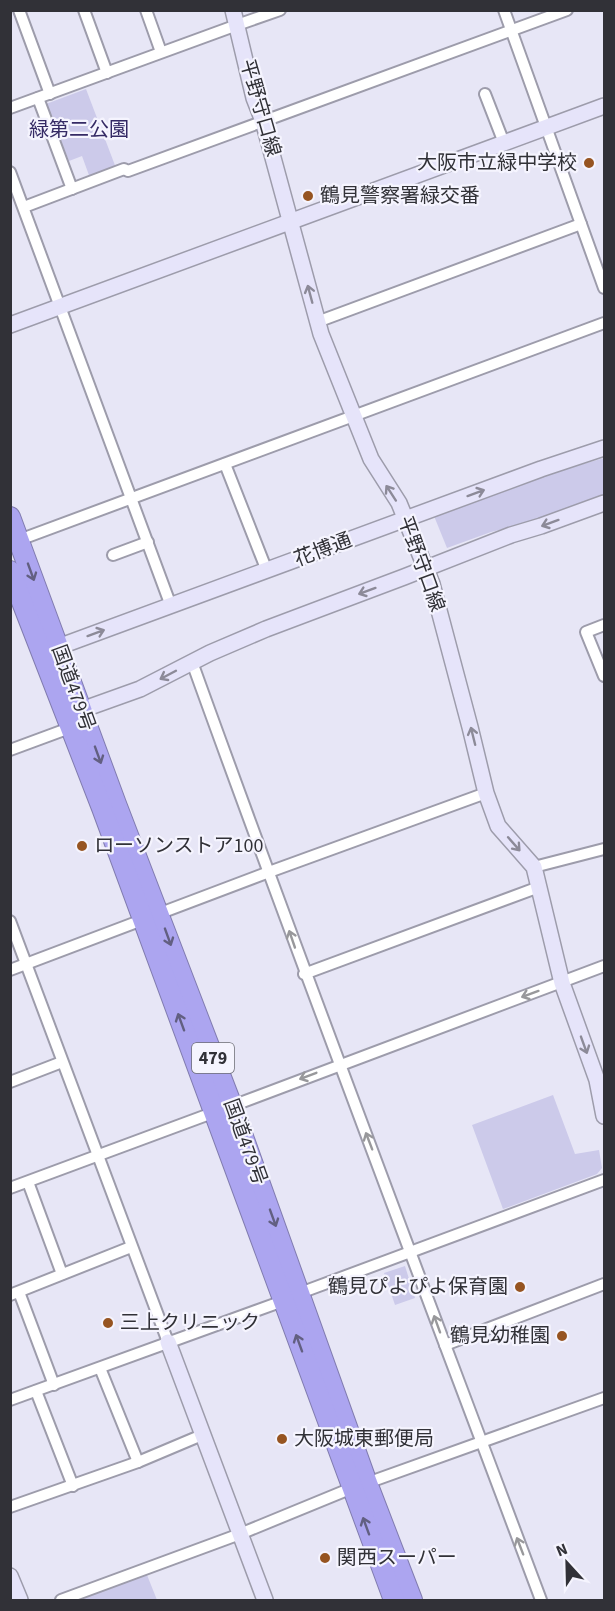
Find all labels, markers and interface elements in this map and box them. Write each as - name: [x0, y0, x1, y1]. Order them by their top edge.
- street label: 平野守口線: [233, 56, 287, 160]
- park label: 緑第二公園: [29, 116, 129, 144]
- place label: 大阪市立緑中学校: [417, 149, 577, 177]
- marker: 大阪市立緑中学校: [582, 156, 596, 170]
- place label: 鶴見警察署緑交番: [320, 182, 480, 210]
- marker: 鶴見警察署緑交番: [301, 189, 315, 203]
- one-way arrow: [304, 284, 315, 303]
- one-way arrow: [385, 484, 398, 501]
- one-way arrow: [466, 487, 485, 498]
- street label: 平野守口線: [391, 512, 451, 616]
- one-way arrow: [541, 518, 559, 529]
- street label: 花博通: [290, 526, 356, 574]
- one-way arrow: [26, 563, 37, 581]
- one-way arrow: [359, 586, 377, 597]
- one-way arrow: [86, 626, 105, 637]
- street label: 国道479号: [44, 641, 102, 735]
- one-way arrow: [160, 669, 178, 681]
- one-way arrow: [466, 727, 478, 746]
- one-way arrow: [93, 746, 104, 764]
- place label: ローソンストア100: [94, 832, 263, 860]
- one-way arrow: [507, 836, 520, 852]
- marker: ローソンストア100: [75, 839, 89, 853]
- one-way arrow: [163, 928, 174, 946]
- one-way arrow: [286, 930, 297, 949]
- one-way arrow: [521, 990, 540, 1001]
- one-way arrow: [175, 1013, 186, 1032]
- one-way arrow: [580, 1035, 591, 1054]
- road number: 479: [192, 1043, 234, 1073]
- one-way arrow: [299, 1072, 317, 1083]
- street label: 国道479号: [216, 1095, 274, 1189]
- one-way arrow: [363, 1132, 374, 1151]
- one-way arrow: [268, 1208, 279, 1227]
- place label: 鶴見ぴよぴよ保育園: [328, 1273, 508, 1301]
- marker: 鶴見ぴよぴよ保育園: [513, 1280, 527, 1294]
- place label: 三上クリニック: [120, 1309, 260, 1337]
- one-way arrow: [430, 1315, 441, 1334]
- marker: 三上クリニック: [101, 1316, 115, 1330]
- place label: 鶴見幼稚園: [450, 1322, 550, 1350]
- marker: 鶴見幼稚園: [555, 1329, 569, 1343]
- one-way arrow: [293, 1334, 304, 1353]
- place label: 大阪城東郵便局: [294, 1425, 434, 1453]
- marker: 大阪城東郵便局: [275, 1432, 289, 1446]
- one-way arrow: [360, 1517, 371, 1536]
- north arrow: [537, 1533, 597, 1593]
- one-way arrow: [514, 1537, 525, 1556]
- text: N: [553, 1538, 571, 1562]
- place label: 関西スーパー: [337, 1544, 457, 1572]
- marker: 関西スーパー: [318, 1551, 332, 1565]

